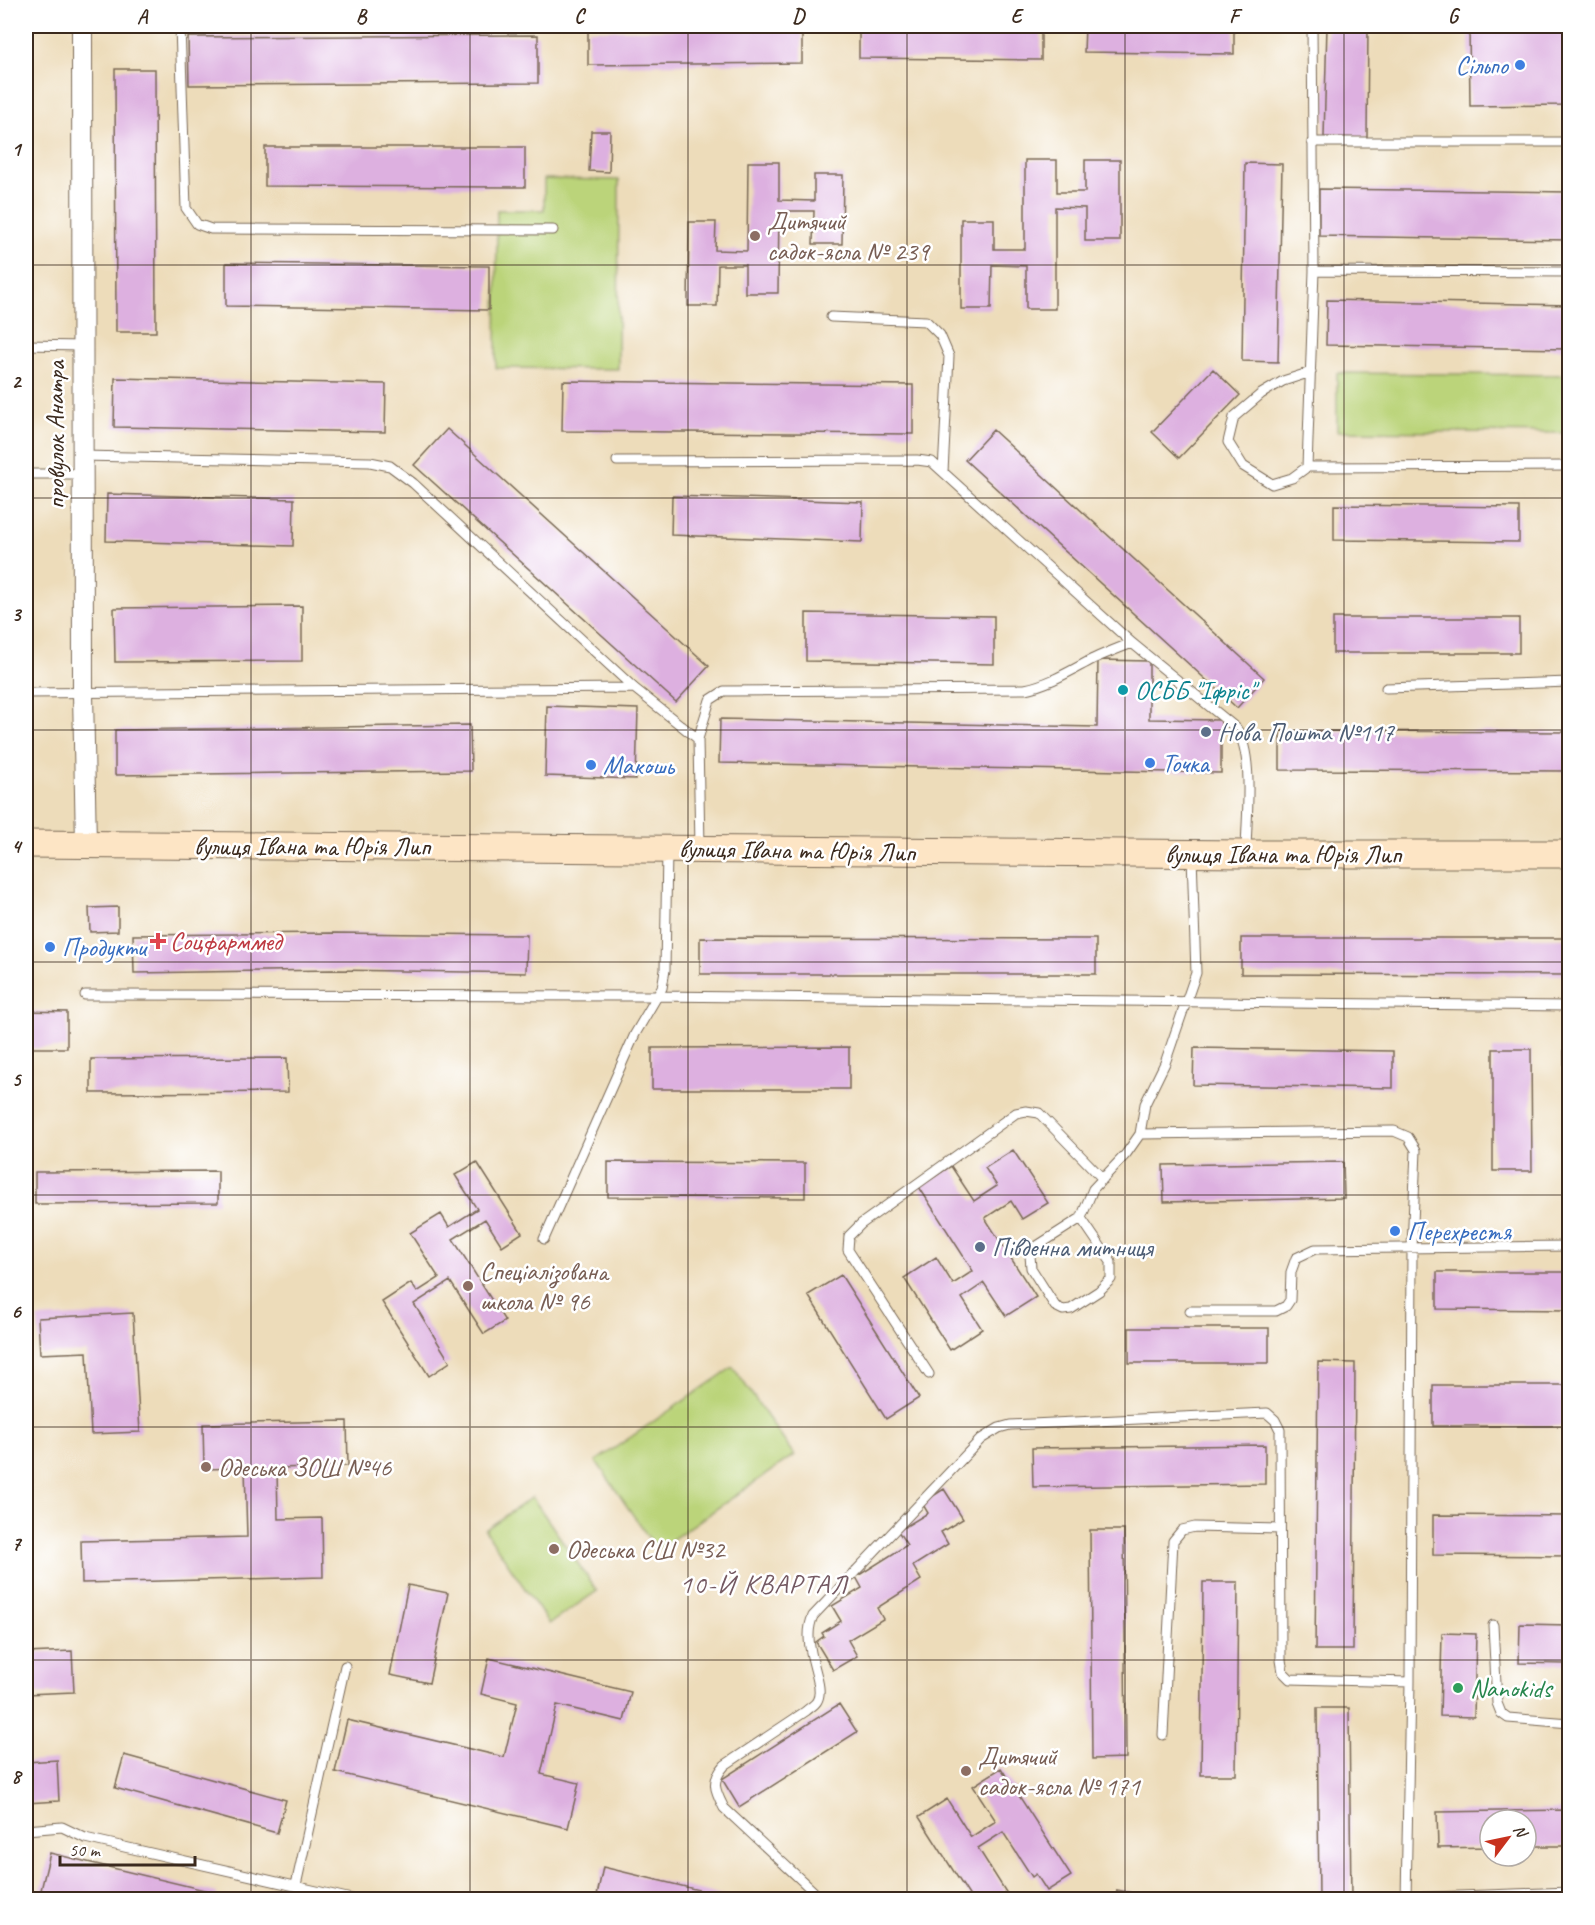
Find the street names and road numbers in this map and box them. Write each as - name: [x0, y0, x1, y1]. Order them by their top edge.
- street label: провулок Анатра: [39, 359, 72, 509]
- street label: вулиця Івана та Юрія Лип: [194, 830, 432, 863]
- street label: вулиця Івана та Юрія Лип: [679, 832, 917, 869]
- street label: вулиця Івана та Юрія Лип: [1165, 838, 1403, 871]

